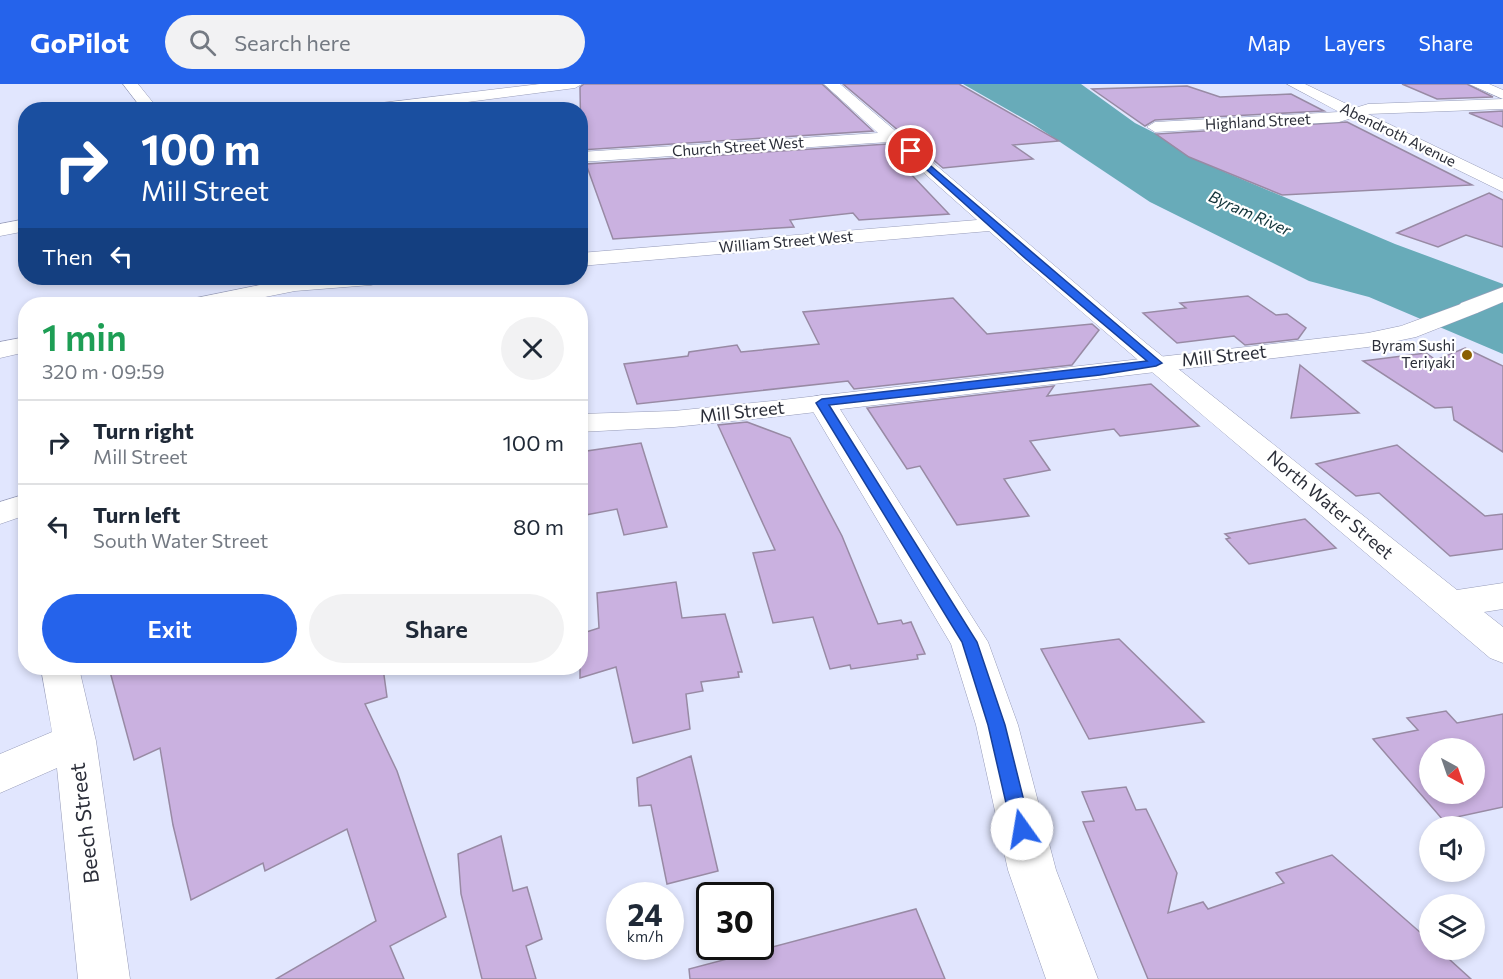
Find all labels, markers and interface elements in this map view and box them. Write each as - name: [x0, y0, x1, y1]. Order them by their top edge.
- search box: [165, 15, 585, 69]
- text: GoPilot: [30, 25, 129, 59]
- icon: search: [186, 26, 219, 59]
- text: Search here: [234, 29, 351, 56]
- text: Map: [1247, 30, 1291, 55]
- text: Layers: [1324, 30, 1386, 55]
- text: Share: [1419, 30, 1473, 55]
- street label: Abendroth Avenue: [1338, 98, 1459, 170]
- street label: Highland Street: [1205, 109, 1311, 133]
- text: 100 m: [141, 122, 261, 174]
- pin: [885, 125, 936, 176]
- icon: right: [42, 126, 120, 204]
- street label: Church Street West: [671, 132, 805, 160]
- icon: arrive: [894, 134, 927, 167]
- text: Mill Street: [141, 174, 269, 207]
- water label: Byram River: [1206, 186, 1295, 239]
- street label: William Street West: [718, 226, 854, 256]
- icon: left: [105, 240, 138, 273]
- text: Then: [42, 243, 93, 270]
- text: 1 min: [42, 314, 127, 358]
- button: close: [501, 317, 564, 380]
- place label: Byram Sushi Teriyaki: [1372, 336, 1455, 371]
- street label: Mill Street: [1180, 340, 1267, 370]
- marker: Byram Sushi Teriyaki: [1460, 348, 1474, 362]
- text: 320 m · 09:59: [42, 359, 165, 383]
- street label: Mill Street: [698, 396, 785, 426]
- text: Turn right: [93, 417, 194, 444]
- icon: right: [42, 426, 75, 459]
- text: 100 m: [502, 429, 564, 456]
- text: Mill Street: [93, 444, 188, 468]
- street label: North Water Street: [1263, 445, 1398, 563]
- text: Turn left: [93, 501, 180, 528]
- icon: left: [42, 510, 75, 543]
- text: 80 m: [513, 513, 564, 540]
- text: South Water Street: [93, 528, 268, 552]
- button: Exit: [42, 594, 297, 663]
- button: Share: [309, 594, 564, 663]
- north arrow: [1419, 738, 1485, 804]
- map controls: [1419, 738, 1485, 960]
- street label: Beech Street: [64, 761, 103, 885]
- position arrow: [990, 797, 1054, 861]
- button: sound: [1419, 816, 1485, 882]
- speed limit sign: 30: [696, 882, 774, 960]
- button: layers: [1419, 894, 1485, 960]
- text: 24: [627, 895, 663, 932]
- text: km/h: [627, 927, 663, 945]

